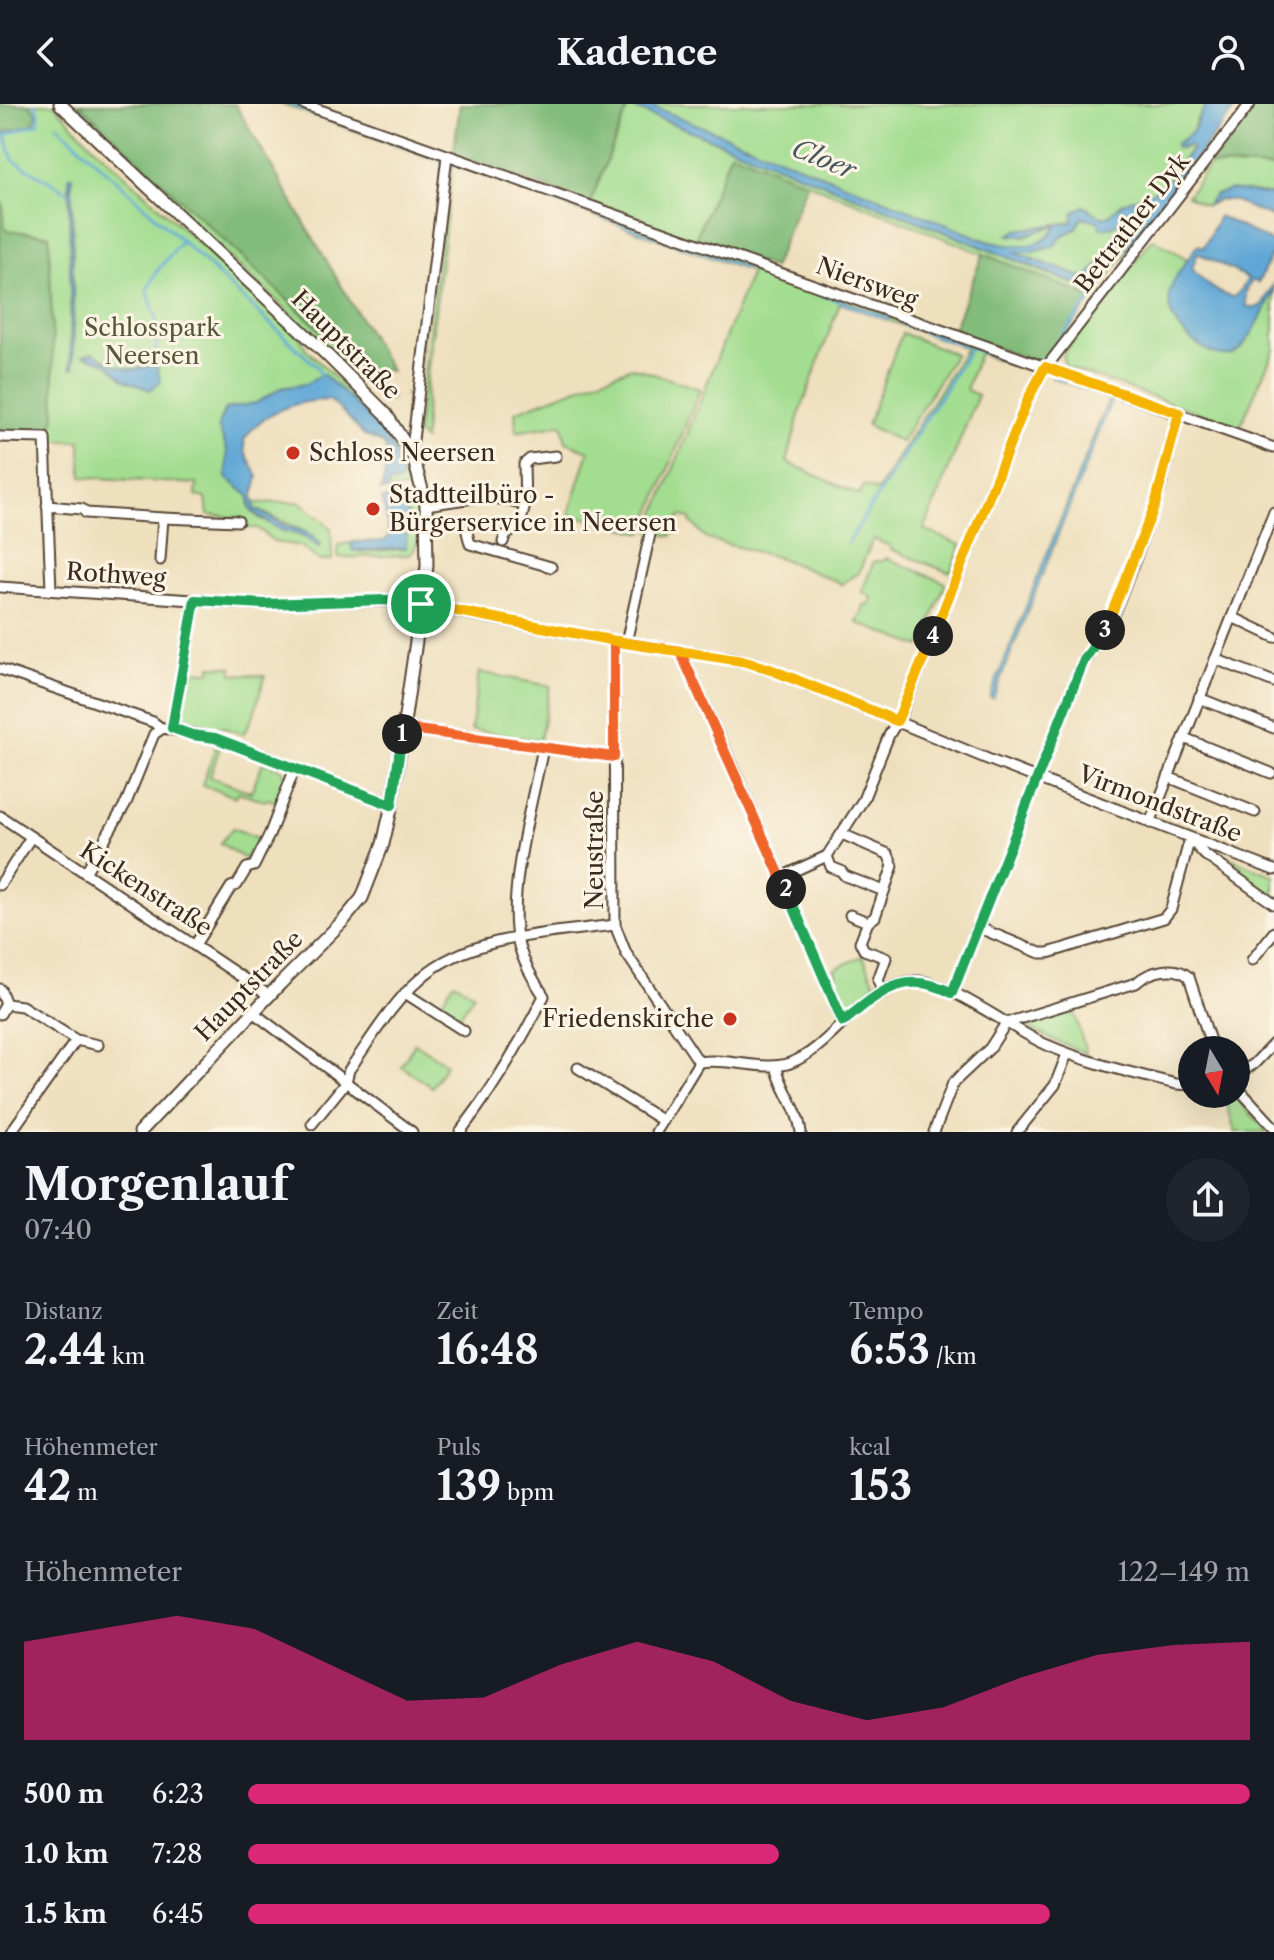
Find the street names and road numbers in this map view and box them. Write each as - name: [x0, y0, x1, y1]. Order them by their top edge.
- street label: Bettrather Dyk: [1068, 146, 1196, 298]
- street label: Niersweg: [812, 251, 922, 314]
- street label: Hauptstraße: [286, 284, 407, 405]
- street label: Rothweg: [65, 557, 167, 592]
- street label: Virmondstraße: [1073, 759, 1246, 848]
- street label: Neustraße: [580, 790, 609, 910]
- street label: Kickenstraße: [75, 835, 218, 942]
- street label: Hauptstraße: [189, 924, 309, 1047]

